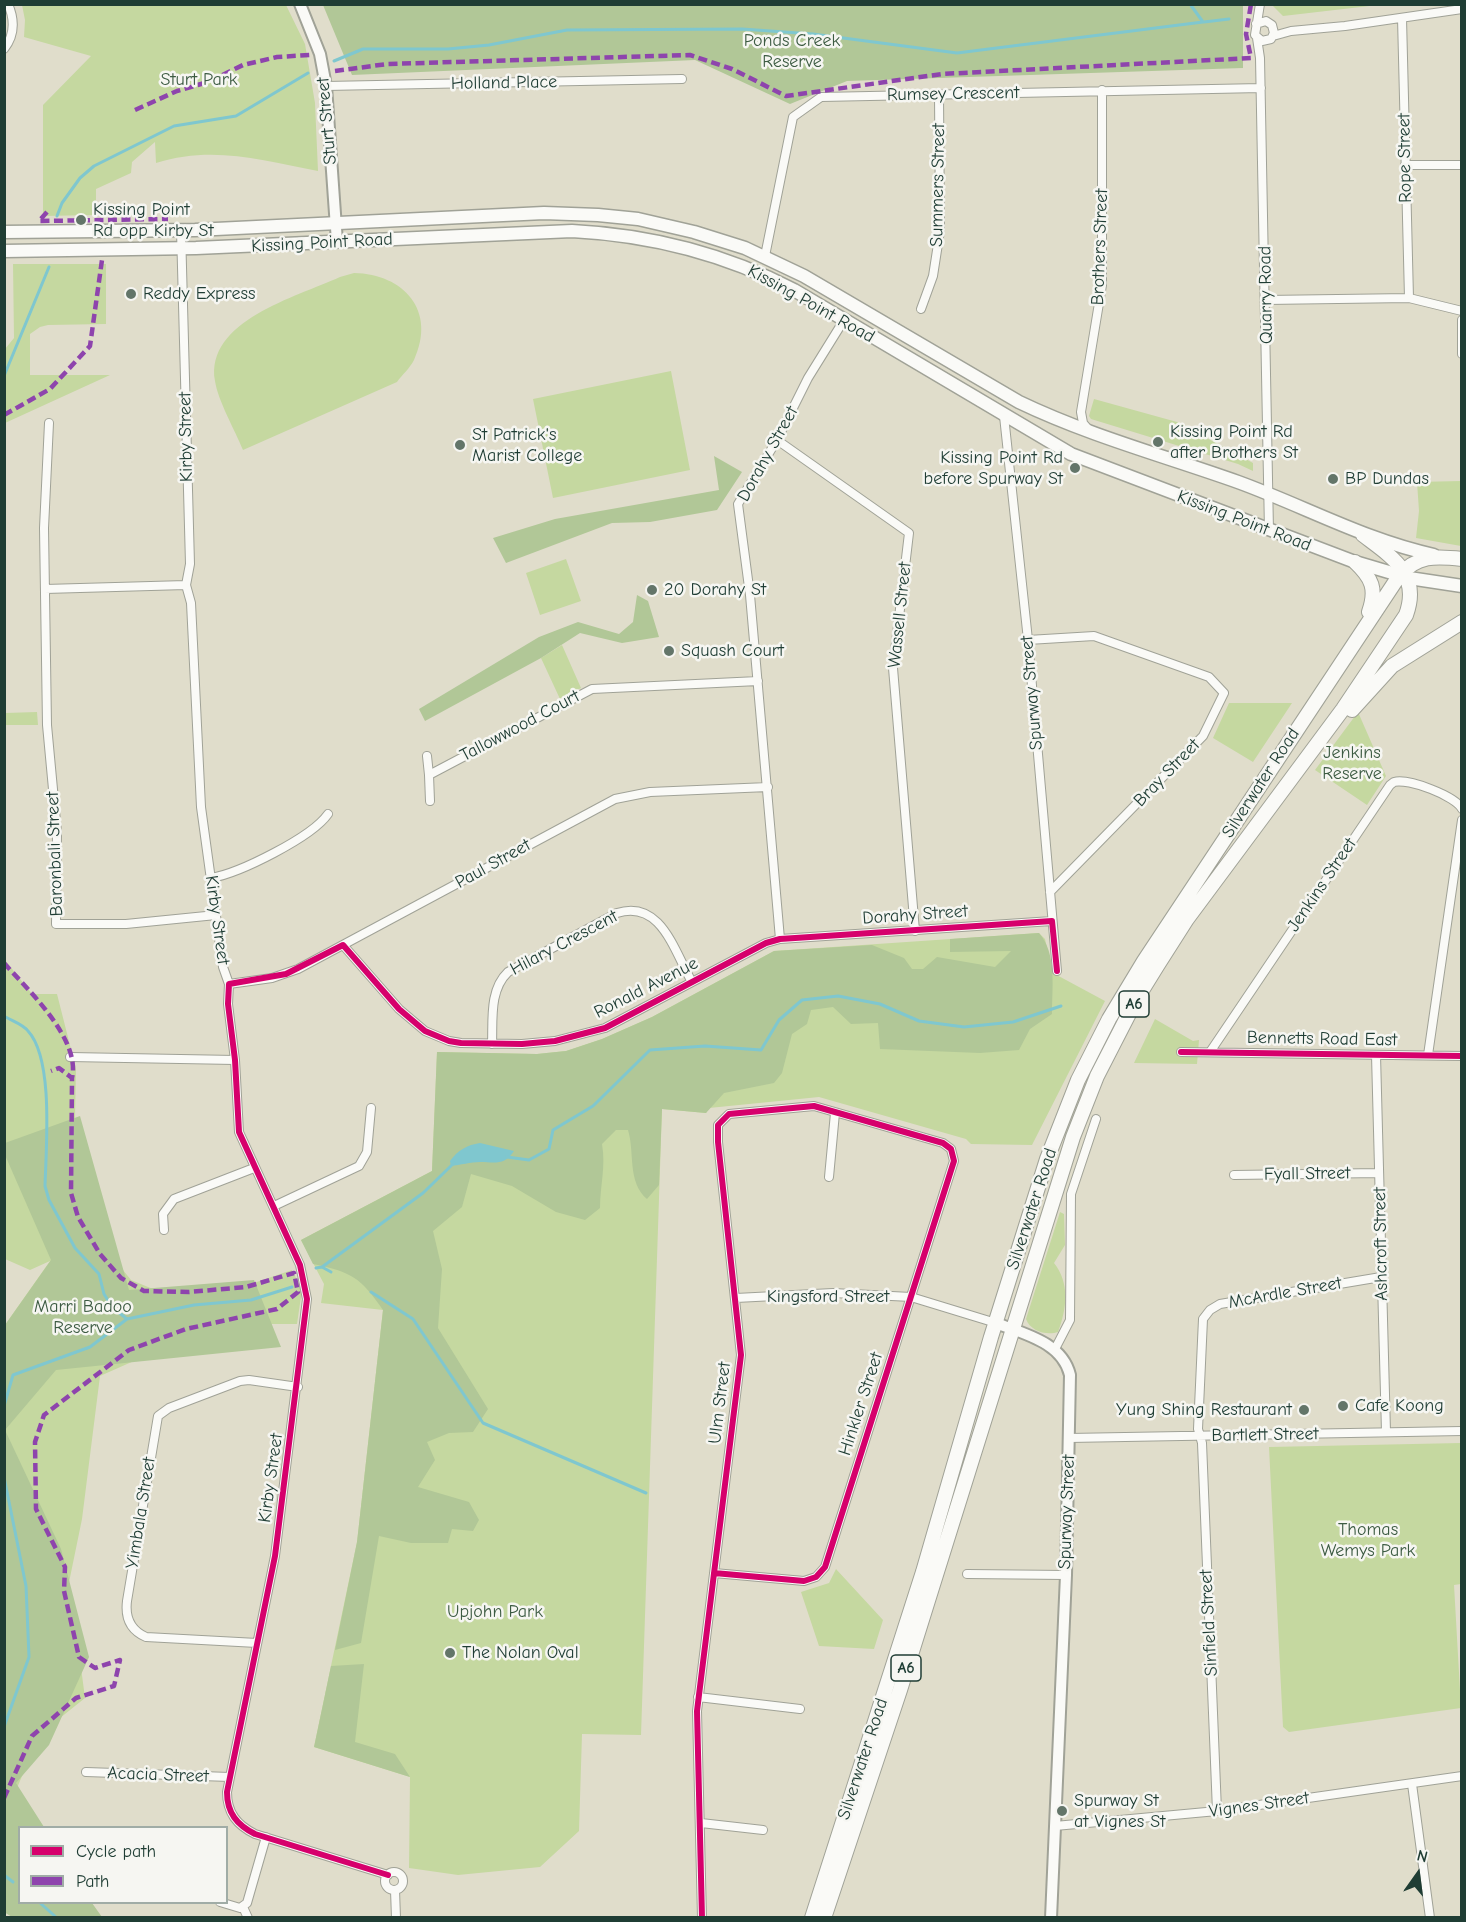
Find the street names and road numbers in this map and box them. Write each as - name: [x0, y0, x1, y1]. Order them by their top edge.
- street label: Holland Place: [451, 71, 557, 95]
- street label: Sturt Street: [312, 76, 342, 166]
- street label: Rumsey Crescent: [887, 82, 1019, 106]
- street label: Rope Street: [1393, 113, 1417, 203]
- street label: Summers Street: [926, 123, 950, 247]
- street label: Brothers Street: [1087, 188, 1113, 306]
- street label: Kissing Point Road: [251, 229, 393, 257]
- street label: Quarry Road: [1254, 246, 1278, 344]
- street label: Kissing Point Road: [744, 260, 878, 348]
- street label: Kirby Street: [174, 392, 198, 482]
- street label: Dorahy Street: [733, 403, 803, 505]
- street label: Kissing Point Road: [1174, 486, 1314, 556]
- street label: Wassell Street: [884, 561, 916, 669]
- street label: Spurway Street: [1016, 635, 1048, 751]
- street label: Tallowwood Court: [457, 685, 583, 767]
- street label: Silverwater Road: [1217, 724, 1305, 842]
- street label: Bray Street: [1129, 734, 1205, 812]
- street label: Baronbali Street: [42, 791, 68, 917]
- street label: Paul Street: [452, 834, 534, 894]
- street label: Jenkins Street: [1283, 834, 1361, 936]
- street label: Kirby Street: [200, 874, 234, 966]
- street label: Dorahy Street: [862, 901, 968, 929]
- street label: Hilary Crescent: [507, 906, 621, 980]
- street label: Ronald Avenue: [590, 953, 702, 1023]
- road number: A6: [1119, 991, 1149, 1017]
- street label: Bennetts Road East: [1247, 1027, 1397, 1051]
- street label: Silverwater Road: [1002, 1145, 1062, 1273]
- street label: Fyall Street: [1264, 1162, 1350, 1186]
- street label: Ashcroft Street: [1369, 1187, 1393, 1301]
- street label: McArdle Street: [1227, 1272, 1343, 1314]
- street label: Kingsford Street: [767, 1286, 889, 1308]
- street label: Hinkler Street: [834, 1350, 888, 1458]
- street label: Ulm Street: [704, 1361, 736, 1445]
- street label: Bartlett Street: [1211, 1423, 1319, 1447]
- street label: Kirby Street: [254, 1432, 288, 1524]
- street label: Spurway Street: [1054, 1454, 1080, 1570]
- street label: Yimbala Street: [122, 1456, 160, 1570]
- street label: Sinfield Street: [1195, 1569, 1223, 1677]
- road number: A6: [891, 1655, 921, 1681]
- street label: Silverwater Road: [833, 1695, 893, 1823]
- street label: Acacia Street: [107, 1762, 209, 1788]
- street label: Vignes Street: [1208, 1787, 1310, 1823]

